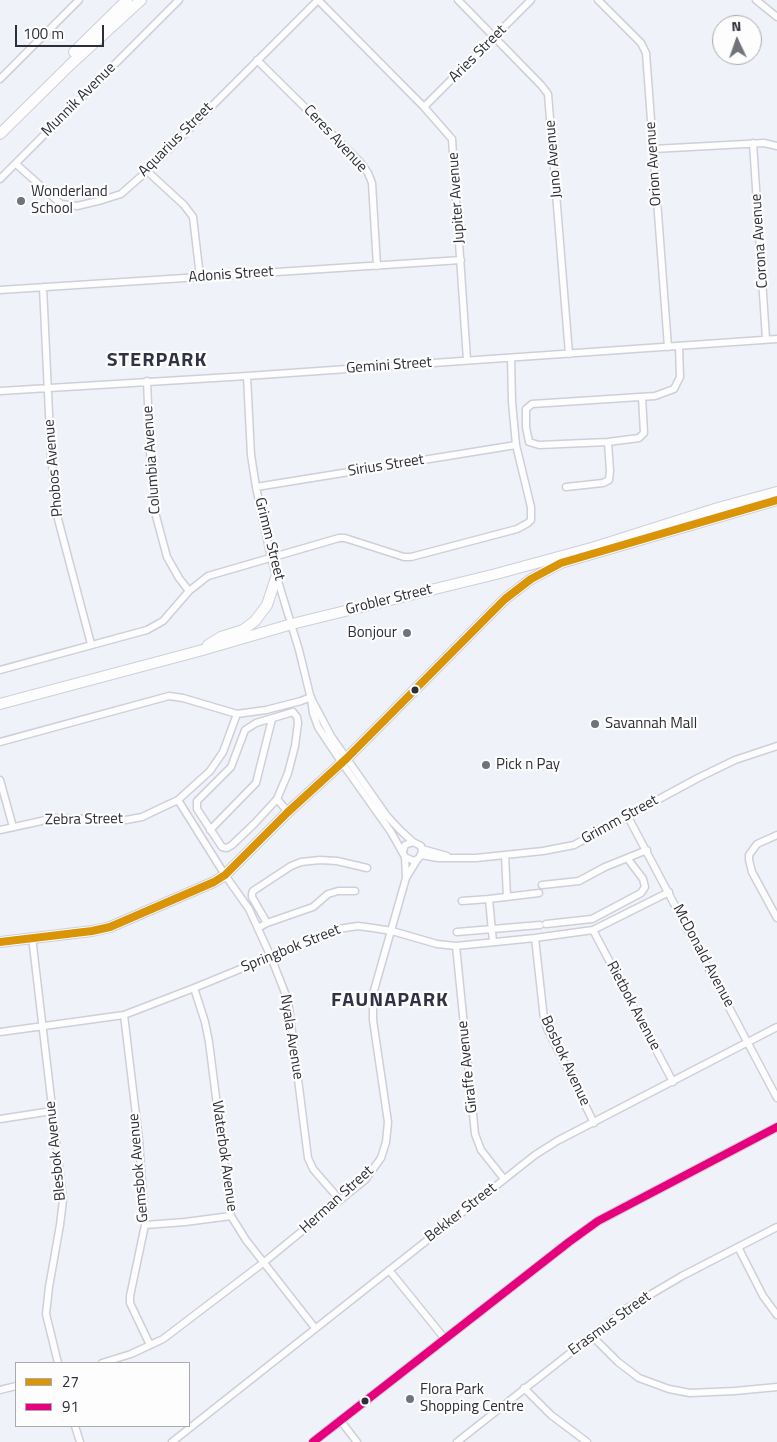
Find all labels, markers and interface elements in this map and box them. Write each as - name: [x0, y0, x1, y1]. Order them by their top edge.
- scale bar: [18, 15, 106, 47]
- north arrow: [712, 15, 762, 65]
- text: N: [731, 15, 742, 36]
- street label: Aries Street: [445, 21, 511, 87]
- text: 100 m: [23, 22, 64, 45]
- street label: Munnik Avenue: [38, 59, 120, 141]
- street label: Aquarius Street: [135, 99, 217, 181]
- street label: Ceres Avenue: [299, 102, 371, 176]
- street label: Juno Avenue: [542, 119, 566, 199]
- street label: Orion Avenue: [642, 121, 666, 207]
- street label: Jupiter Avenue: [445, 152, 469, 244]
- place label: Wonderland School: [31, 183, 108, 218]
- street label: Corona Avenue: [748, 193, 772, 289]
- marker: Wonderland School: [15, 195, 27, 207]
- street label: Adonis Street: [188, 263, 274, 287]
- district label: STERPARK: [106, 349, 208, 373]
- street label: Gemini Street: [346, 354, 432, 378]
- street label: Columbia Avenue: [139, 405, 165, 515]
- street label: Phobos Avenue: [41, 418, 67, 518]
- street label: Sirius Street: [347, 451, 425, 481]
- street label: Grimm Street: [250, 496, 288, 582]
- street label: Grobler Street: [344, 581, 434, 619]
- place label: Bonjour: [347, 624, 397, 642]
- marker: Bonjour: [401, 627, 413, 639]
- unlabelled marker: [410, 685, 420, 695]
- place label: Savannah Mall: [605, 715, 697, 733]
- marker: Savannah Mall: [589, 718, 601, 730]
- place label: Pick n Pay: [496, 756, 560, 774]
- marker: Pick n Pay: [480, 759, 492, 771]
- street label: Grimm Street: [579, 792, 661, 848]
- street label: Zebra Street: [45, 810, 123, 830]
- street label: McDonald Avenue: [668, 902, 738, 1010]
- street label: Springbok Street: [239, 921, 343, 977]
- street label: Rietbok Avenue: [602, 958, 664, 1054]
- district label: FAUNAPARK: [330, 989, 450, 1013]
- street label: Nyala Avenue: [275, 993, 307, 1081]
- street label: Bosbok Avenue: [536, 1013, 594, 1109]
- street label: Giraffe Avenue: [454, 1020, 482, 1114]
- street label: Waterbok Avenue: [207, 1099, 241, 1213]
- street label: Blesbok Avenue: [42, 1100, 70, 1202]
- street label: Gemsbok Avenue: [125, 1113, 153, 1223]
- street label: Herman Street: [296, 1162, 378, 1238]
- street label: Bekker Street: [422, 1180, 500, 1246]
- street label: Erasmus Street: [565, 1288, 655, 1360]
- legend: [15, 1362, 190, 1427]
- text: 27: [62, 1370, 79, 1393]
- place label: Flora Park Shopping Centre: [420, 1381, 524, 1416]
- marker: Flora Park Shopping Centre: [404, 1393, 416, 1405]
- text: 91: [62, 1395, 79, 1418]
- unlabelled marker: [360, 1396, 370, 1406]

